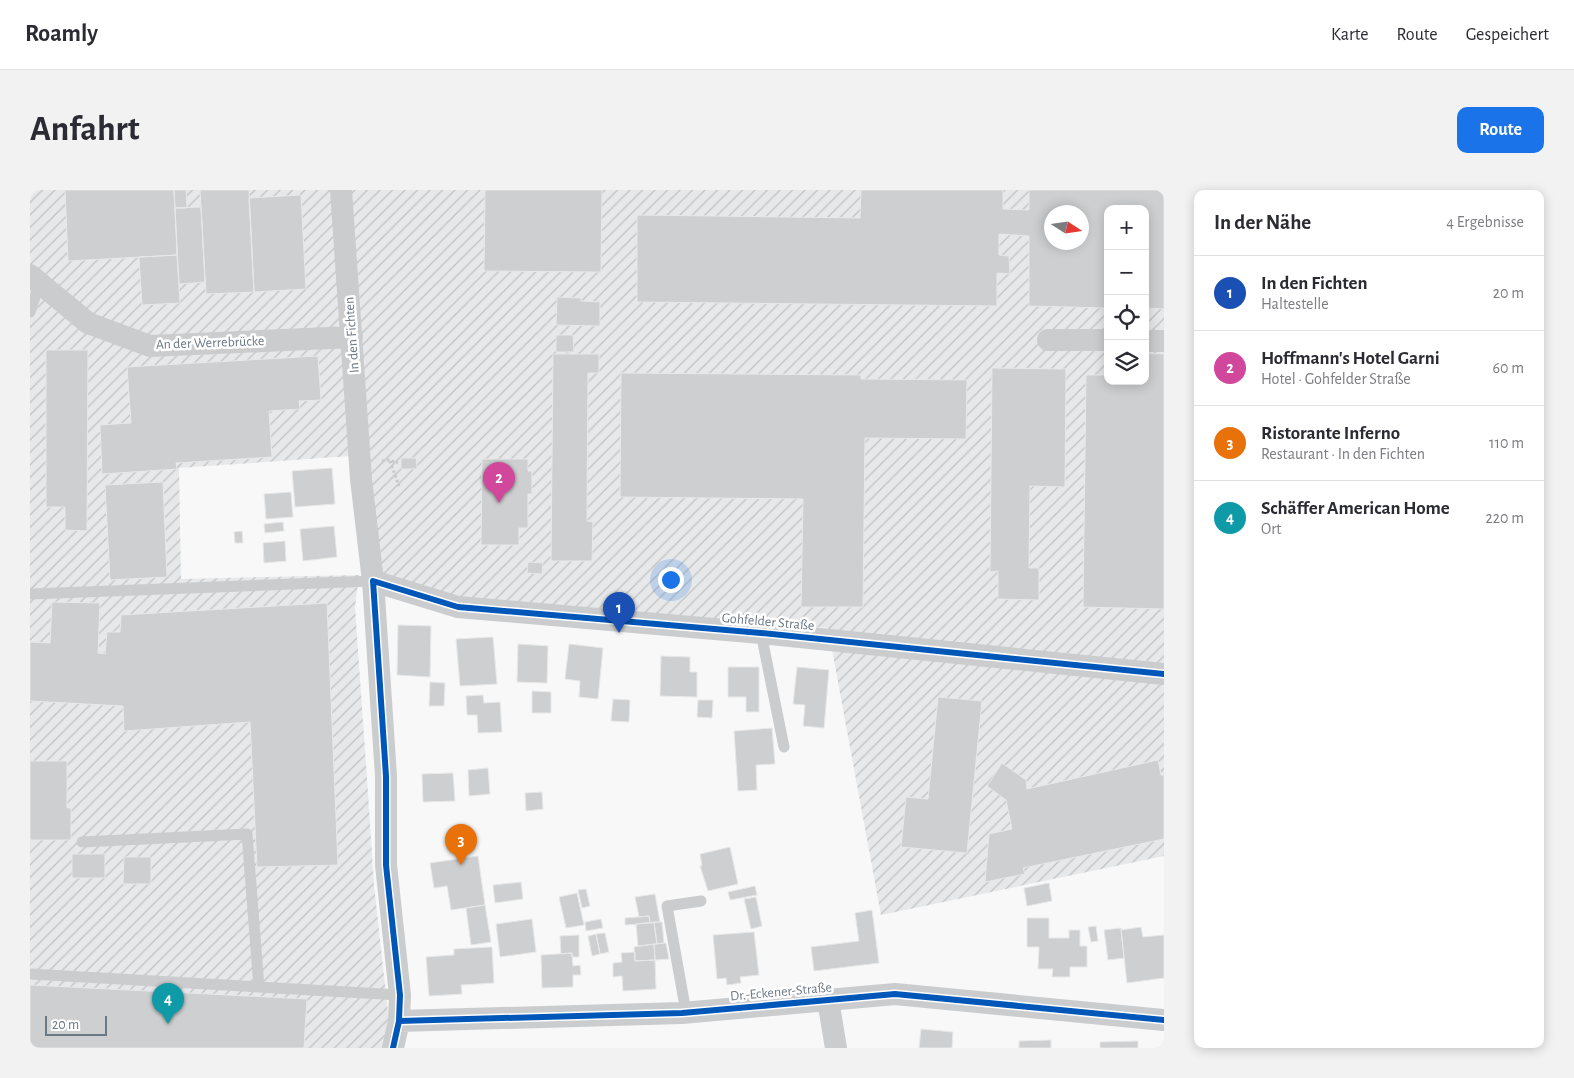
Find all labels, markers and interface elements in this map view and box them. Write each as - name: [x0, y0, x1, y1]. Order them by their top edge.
- text: Roamly: [25, 22, 98, 46]
- text: Karte: [1331, 26, 1368, 44]
- text: Route: [1396, 26, 1438, 44]
- text: Gespeichert: [1466, 26, 1549, 44]
- button: Route: [1457, 107, 1544, 153]
- text: Anfahrt: [30, 112, 140, 147]
- north arrow: [1044, 205, 1089, 250]
- map controls: [1104, 205, 1149, 385]
- button: +: [1104, 205, 1149, 250]
- text: In der Nähe: [1214, 212, 1311, 233]
- text: 4 Ergebnisse: [1446, 214, 1524, 230]
- button: −: [1104, 250, 1149, 295]
- text: In den Fichten: [1261, 274, 1368, 293]
- text: 1: [1227, 285, 1233, 301]
- text: 20 m: [1493, 285, 1524, 301]
- button: locate: [1104, 295, 1149, 340]
- street label: In den Fichten: [342, 296, 362, 374]
- text: Haltestelle: [1261, 296, 1329, 312]
- street label: An der Werrebrücke: [156, 334, 264, 352]
- button: layers: [1104, 340, 1149, 385]
- text: Hoffmann's Hotel Garni: [1261, 349, 1440, 368]
- text: 2: [1226, 360, 1234, 376]
- text: 60 m: [1493, 360, 1524, 376]
- text: Hotel · Gohfelder Straße: [1261, 371, 1411, 387]
- text: Ristorante Inferno: [1261, 424, 1400, 443]
- text: 3: [1227, 435, 1233, 451]
- text: 110 m: [1489, 435, 1524, 451]
- text: Restaurant · In den Fichten: [1261, 446, 1425, 462]
- pin: 2: [483, 462, 515, 503]
- text: Schäffer American Home: [1261, 499, 1450, 518]
- text: 4: [1226, 510, 1234, 526]
- text: 220 m: [1486, 510, 1524, 526]
- text: Ort: [1261, 521, 1281, 537]
- your location: [658, 567, 684, 593]
- pin: 1: [603, 592, 635, 633]
- street label: Gohfelder Straße: [721, 611, 815, 633]
- pin: 3: [445, 824, 477, 865]
- street label: Dr.-Eckener-Straße: [730, 981, 832, 1003]
- pin: 4: [152, 983, 184, 1024]
- scale bar: [45, 1013, 108, 1036]
- text: 20 m: [52, 1018, 79, 1032]

